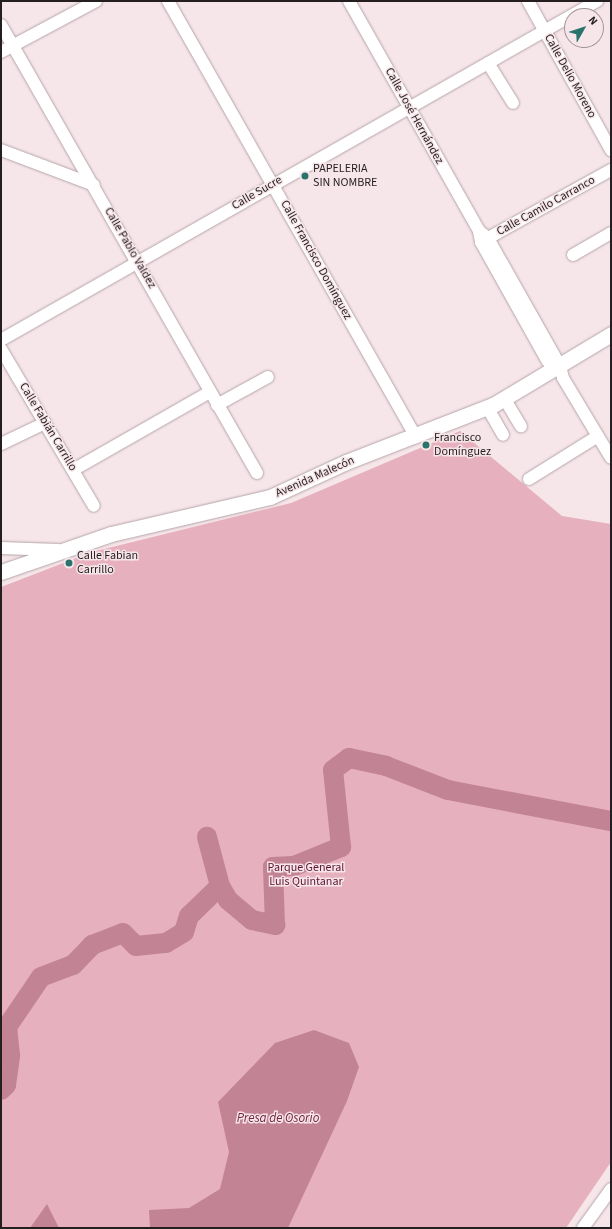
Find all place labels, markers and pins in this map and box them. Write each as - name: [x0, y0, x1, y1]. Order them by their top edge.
- place label: PAPELERIA SIN NOMBRE: [313, 162, 377, 190]
- marker: PAPELERIA SIN NOMBRE: [300, 171, 310, 181]
- place label: Francisco Domínguez: [434, 431, 491, 459]
- marker: Francisco Domínguez: [421, 440, 431, 450]
- place label: Calle Fabian Carrillo: [77, 549, 138, 577]
- marker: Calle Fabian Carrillo: [64, 558, 74, 568]

